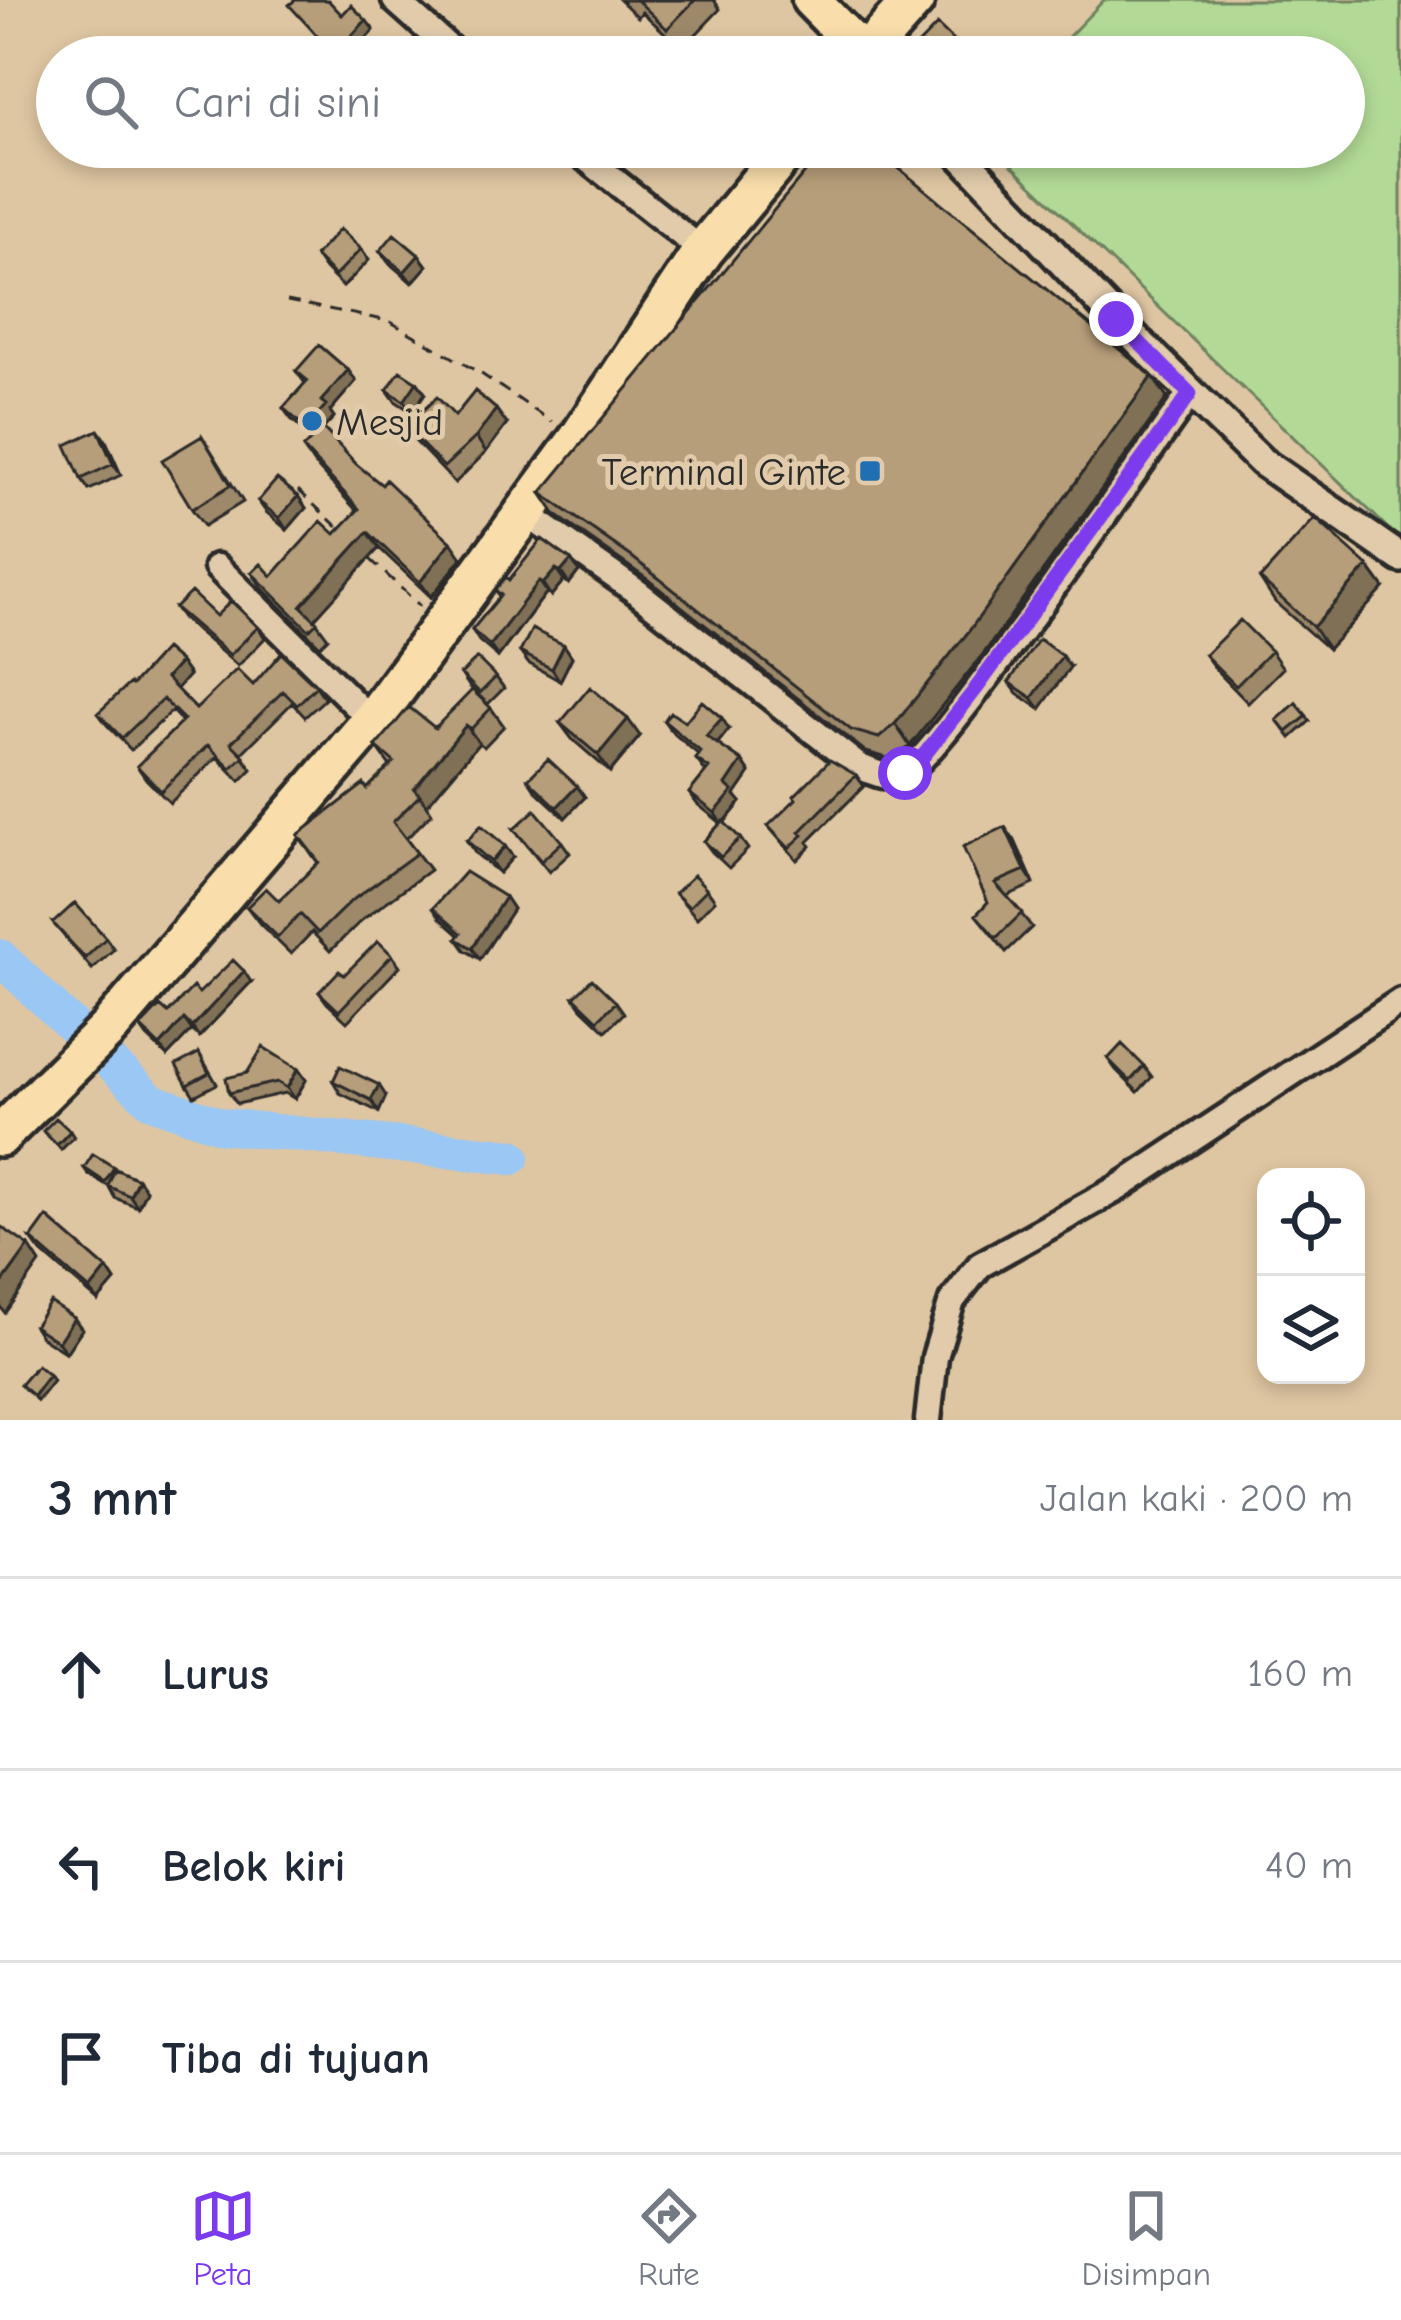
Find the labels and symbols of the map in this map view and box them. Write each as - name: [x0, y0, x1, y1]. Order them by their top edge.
- route end: [1089, 292, 1143, 346]
- place label: Mesjid: [336, 400, 443, 445]
- marker: Mesjid: [299, 408, 325, 434]
- place label: Terminal Ginte: [601, 450, 846, 495]
- marker: Terminal Ginte: [857, 458, 883, 484]
- route start: [878, 746, 932, 800]

